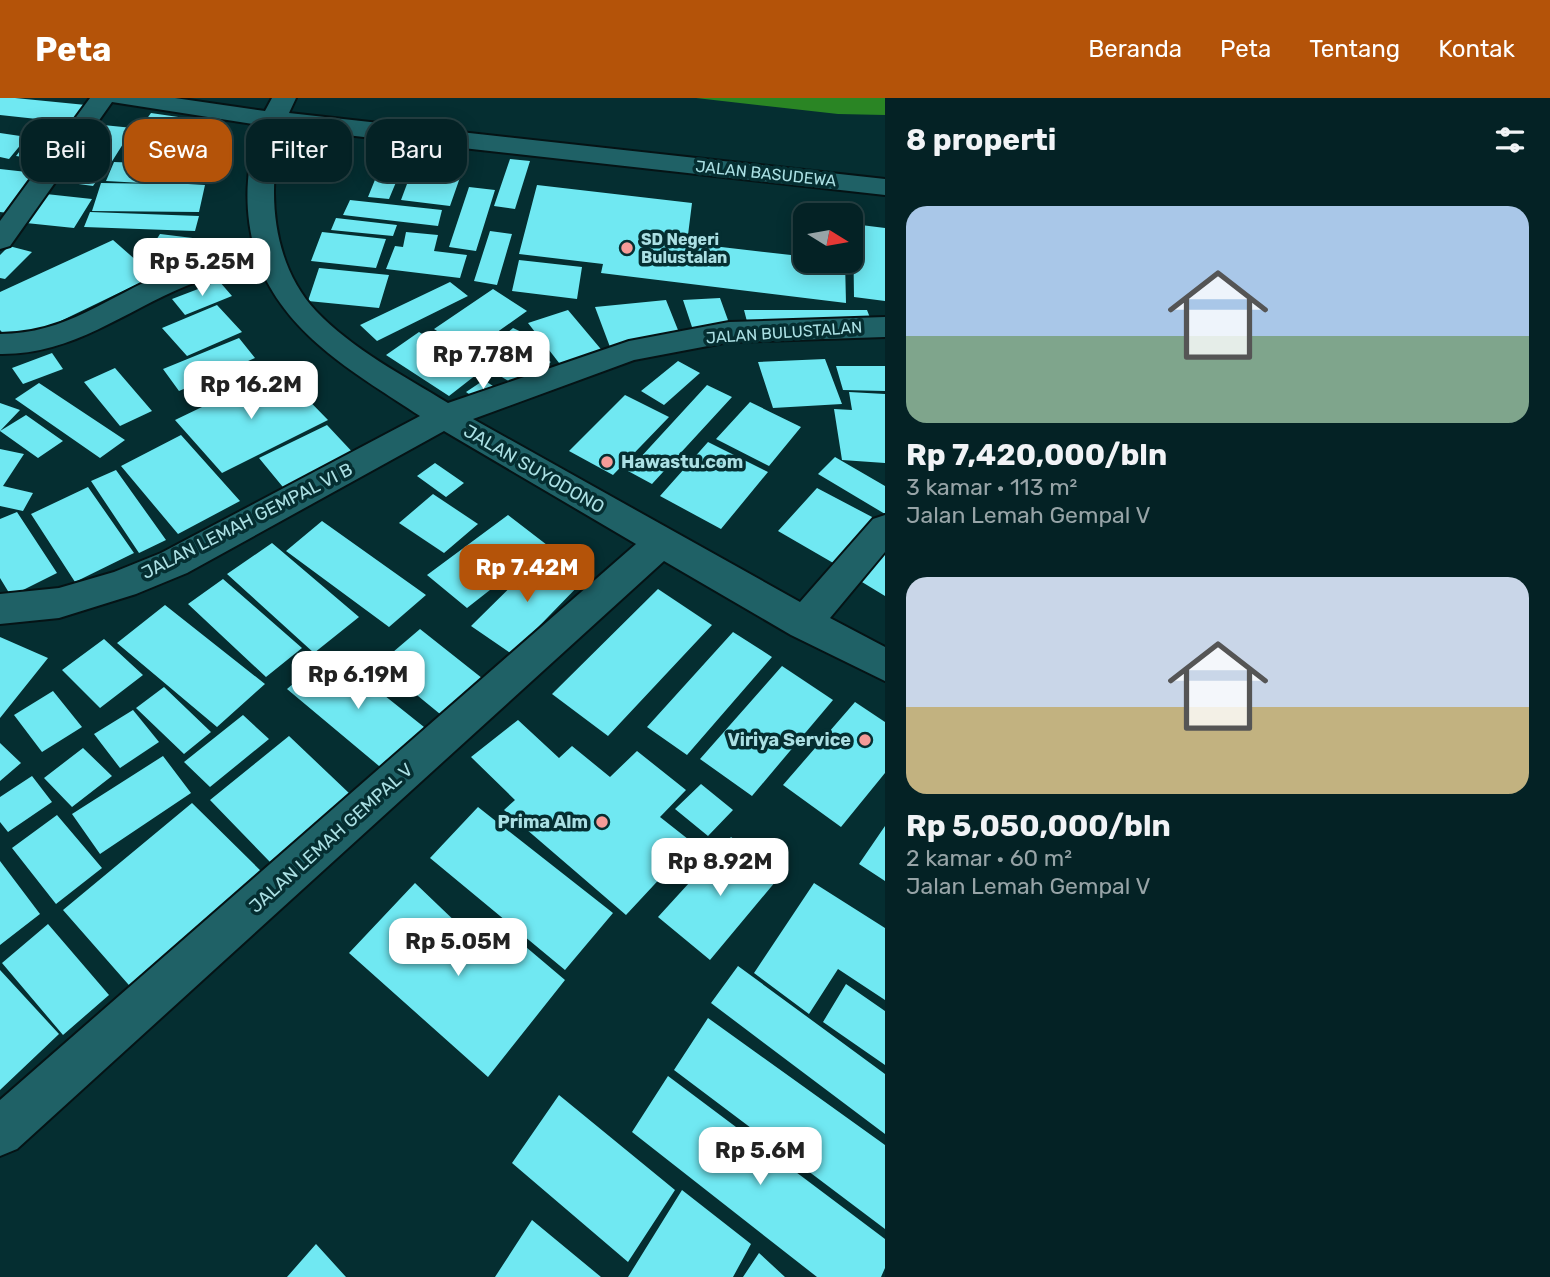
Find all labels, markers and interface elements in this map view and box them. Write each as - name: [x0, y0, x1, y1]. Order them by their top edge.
- text: Peta: [35, 30, 112, 69]
- text: Beranda: [1088, 35, 1182, 63]
- text: Peta: [1220, 35, 1271, 63]
- text: Tentang: [1309, 35, 1400, 63]
- text: Kontak: [1438, 35, 1515, 63]
- chip: Beli: [21, 119, 110, 182]
- chip: Sewa: [124, 119, 232, 182]
- chip: Filter: [246, 119, 352, 182]
- chip: Baru: [366, 119, 467, 182]
- icon: filters: [1491, 121, 1529, 159]
- text: 8 properti: [906, 122, 1056, 158]
- street label: JALAN BASUDEWA: [695, 157, 838, 190]
- north arrow: [793, 203, 863, 273]
- map controls: [793, 203, 863, 273]
- place label: SD Negeri Bulustalan: [641, 230, 727, 267]
- pin: Rp 5.25M: [130, 238, 274, 298]
- marker: SD Negeri Bulustalan: [619, 240, 635, 256]
- text: Rp 5.25M: [149, 247, 255, 275]
- icon: home: [1155, 252, 1281, 378]
- street label: JALAN BULUSTALAN: [705, 318, 863, 347]
- pin: Rp 7.78M: [411, 331, 555, 391]
- text: Rp 7.78M: [433, 340, 533, 368]
- pin: Rp 16.2M: [179, 362, 323, 421]
- text: Rp 16.2M: [200, 370, 302, 398]
- street label: JALAN SUYODONO: [460, 420, 608, 518]
- text: Rp 7,420,000/bln: [906, 437, 1167, 473]
- place label: Hawastu.com: [621, 451, 743, 473]
- marker: Hawastu.com: [599, 454, 615, 470]
- street label: JALAN LEMAH GEMPAL VI B: [138, 458, 356, 584]
- text: 3 kamar · 113 m²: [906, 473, 1077, 501]
- text: Jalan Lemah Gempal V: [906, 501, 1150, 529]
- pin: Rp 7.42M: [455, 545, 599, 604]
- text: Rp 7.42M: [475, 553, 579, 581]
- icon: home: [1155, 623, 1281, 749]
- pin: Rp 6.19M: [286, 652, 430, 711]
- text: Rp 6.19M: [308, 660, 408, 688]
- place label: Viriya Service: [727, 729, 851, 751]
- marker: Viriya Service: [857, 732, 873, 748]
- street label: JALAN LEMAH GEMPAL V: [245, 759, 418, 917]
- text: Rp 5,050,000/bln: [906, 808, 1171, 844]
- place label: Prima Alm: [497, 811, 588, 833]
- marker: Prima Alm: [594, 814, 610, 830]
- pin: Rp 8.92M: [648, 838, 792, 898]
- text: 2 kamar · 60 m²: [906, 844, 1072, 872]
- text: Rp 8.92M: [667, 847, 773, 875]
- text: Jalan Lemah Gempal V: [906, 872, 1150, 900]
- pin: Rp 5.05M: [386, 918, 530, 978]
- text: Rp 5.05M: [405, 927, 511, 955]
- pin: Rp 5.6M: [695, 1128, 825, 1187]
- text: Rp 5.6M: [715, 1136, 805, 1164]

